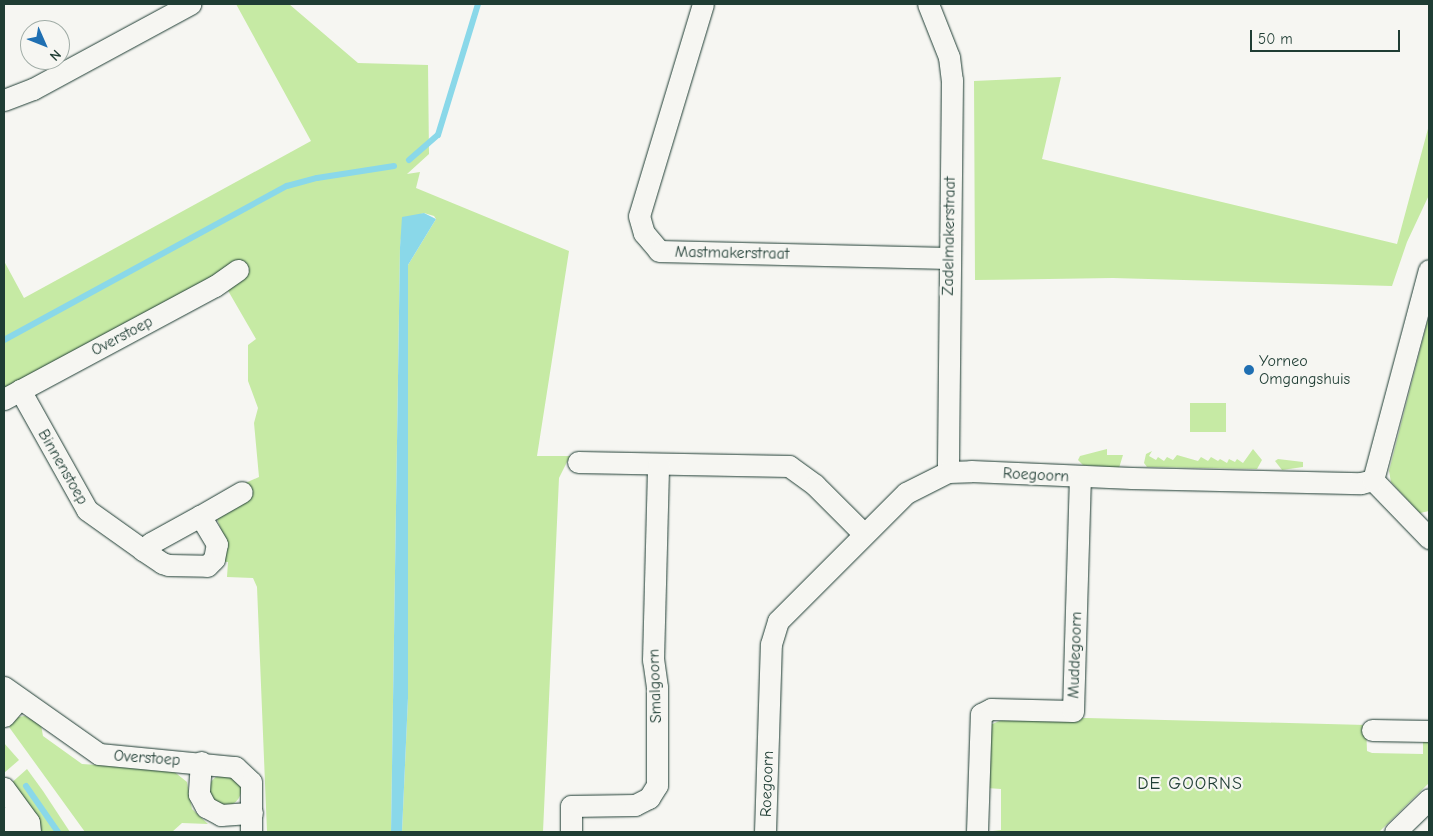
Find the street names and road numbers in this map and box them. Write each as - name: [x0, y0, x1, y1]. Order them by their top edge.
- street label: Zadelmakerstraat: [938, 176, 960, 296]
- street label: Mastmakerstraat: [675, 242, 789, 264]
- street label: Overstoep: [88, 312, 156, 360]
- street label: Binnenstoep: [34, 426, 92, 508]
- street label: Roegoorn: [1002, 464, 1070, 486]
- street label: Muddegoorn: [1064, 611, 1086, 699]
- street label: Smalgoorn: [644, 648, 666, 724]
- street label: Overstoep: [113, 746, 181, 770]
- street label: Roegoorn: [756, 750, 778, 818]

